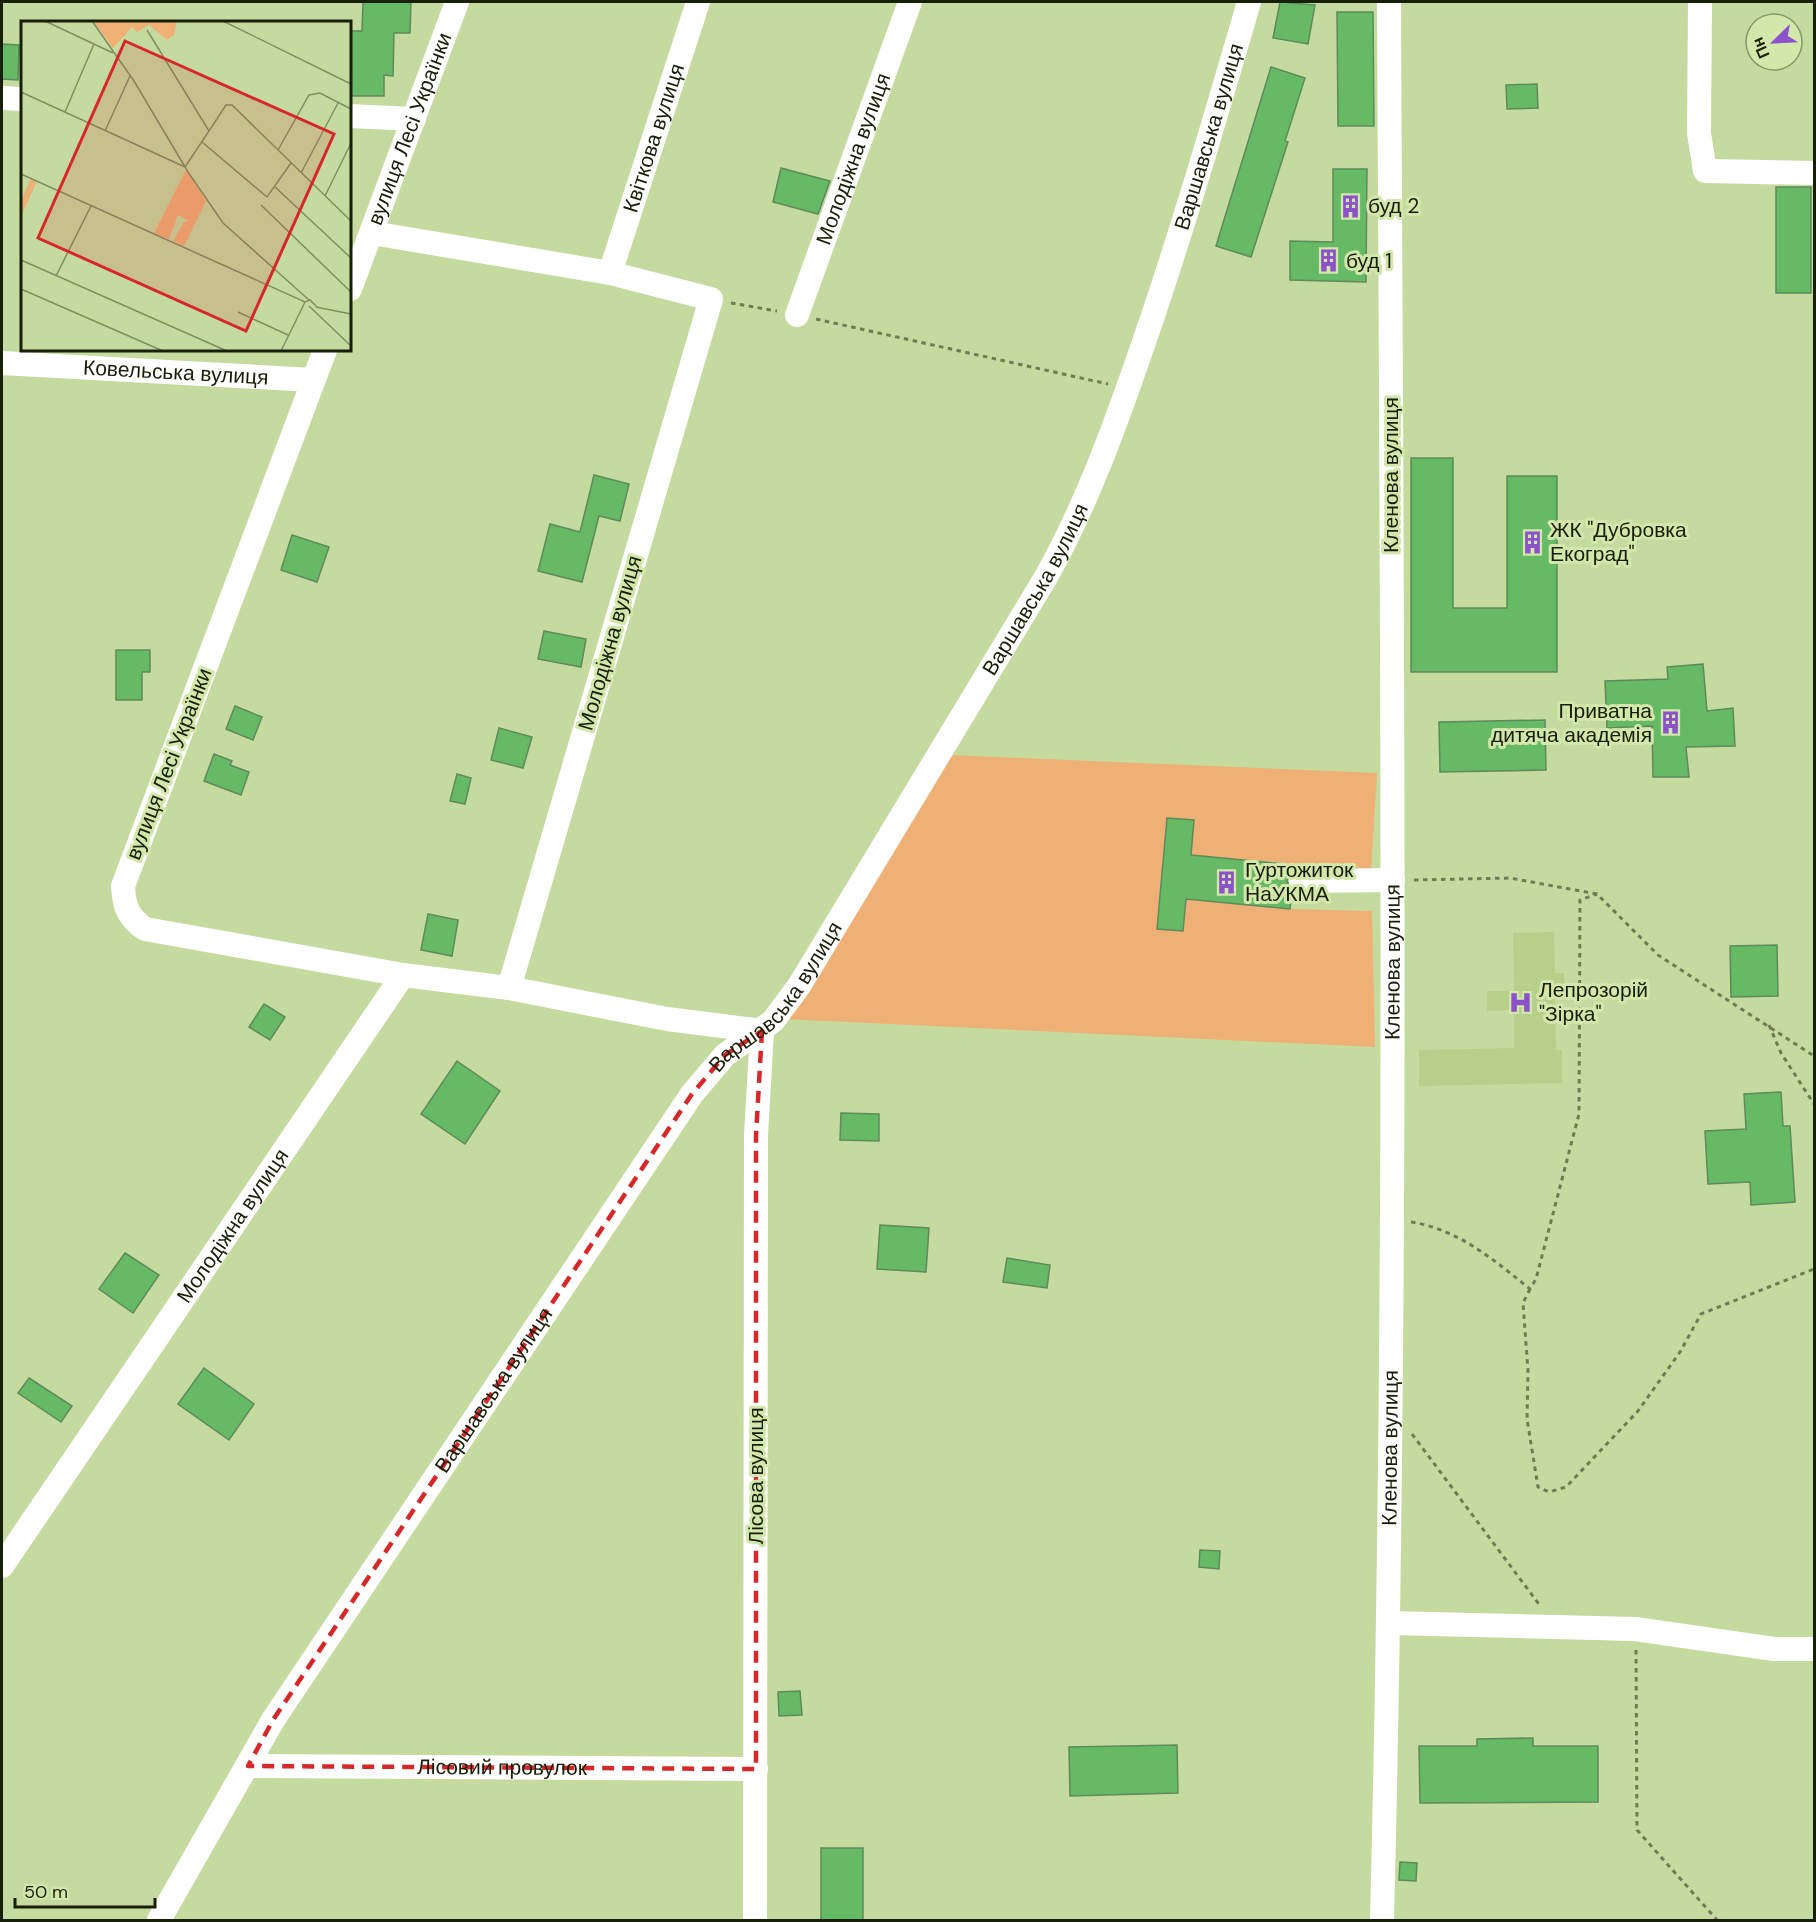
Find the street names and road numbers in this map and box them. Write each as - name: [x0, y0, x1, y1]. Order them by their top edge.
- street label: вулиця Лесі Українки: [361, 29, 458, 229]
- street label: Варшавська вулиця: [1168, 40, 1250, 234]
- street label: Квіткова вулиця: [617, 60, 691, 216]
- street label: Молодіжна вулиця: [810, 69, 897, 249]
- street label: Ковельська вулиця: [82, 353, 269, 392]
- street label: Кленова вулиця: [1377, 397, 1405, 553]
- street label: Варшавська вулиця: [976, 499, 1095, 681]
- street label: Молодіжна вулиця: [572, 552, 648, 734]
- street label: вулиця Лесі Українки: [120, 664, 218, 864]
- street label: Кленова вулиця: [1379, 884, 1407, 1040]
- street label: Варшавська вулиця: [703, 917, 849, 1078]
- street label: Молодіжна вулиця: [170, 1143, 295, 1309]
- street label: Варшавська вулиця: [428, 1302, 559, 1478]
- street label: Кленова вулиця: [1375, 1370, 1405, 1526]
- street label: Лісова вулиця: [742, 1407, 770, 1545]
- street label: Лісовий провулок: [417, 1753, 588, 1782]

